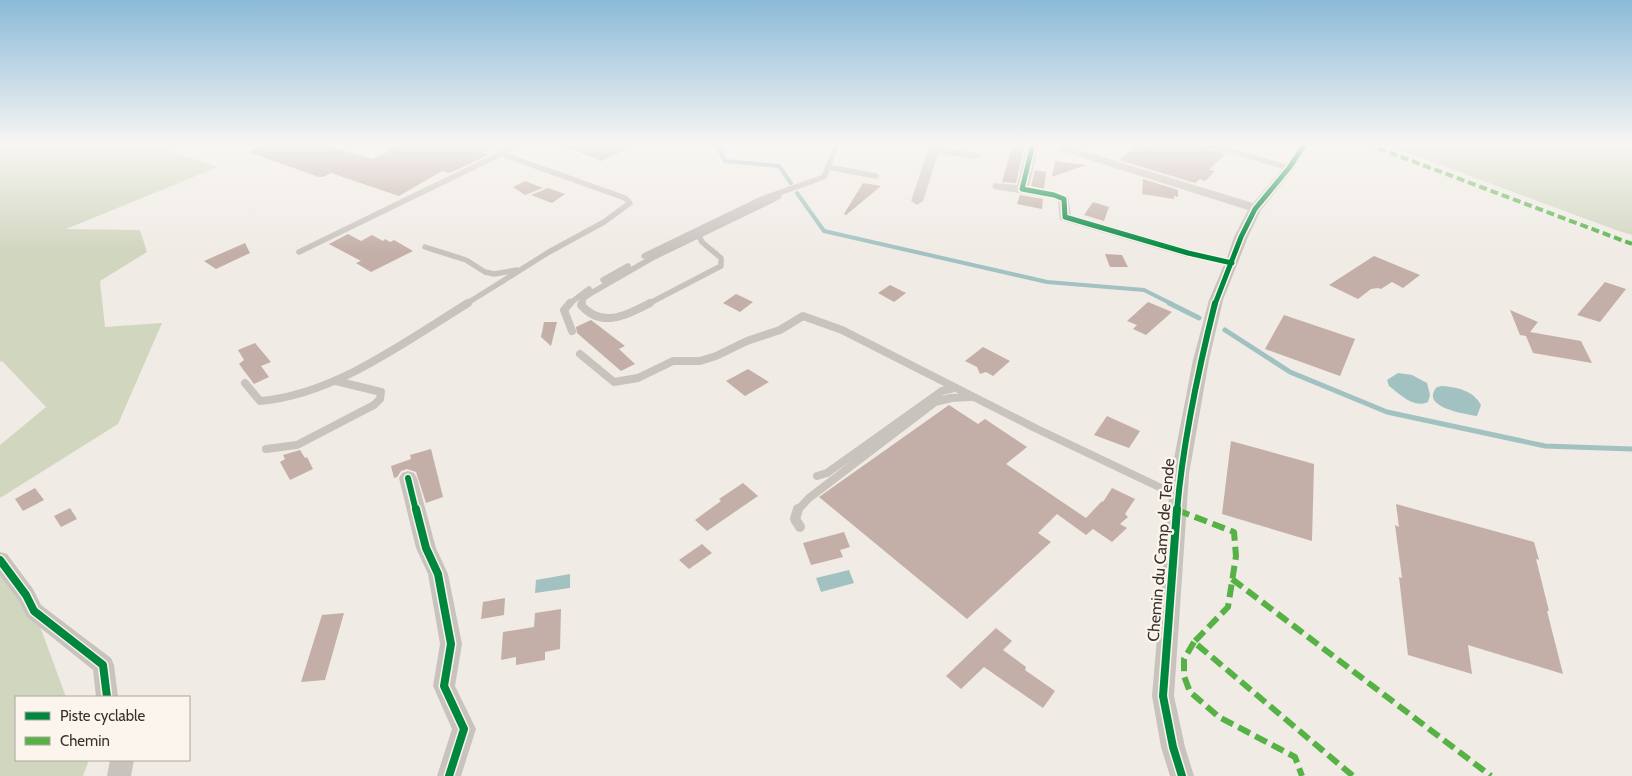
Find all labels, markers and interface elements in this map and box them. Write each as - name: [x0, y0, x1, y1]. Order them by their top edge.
- street label: Chemin du Camp de Tende: [1144, 458, 1178, 642]
- legend: [15, 696, 190, 761]
- text: Piste cyclable: [60, 707, 146, 725]
- text: Chemin: [60, 732, 110, 750]

